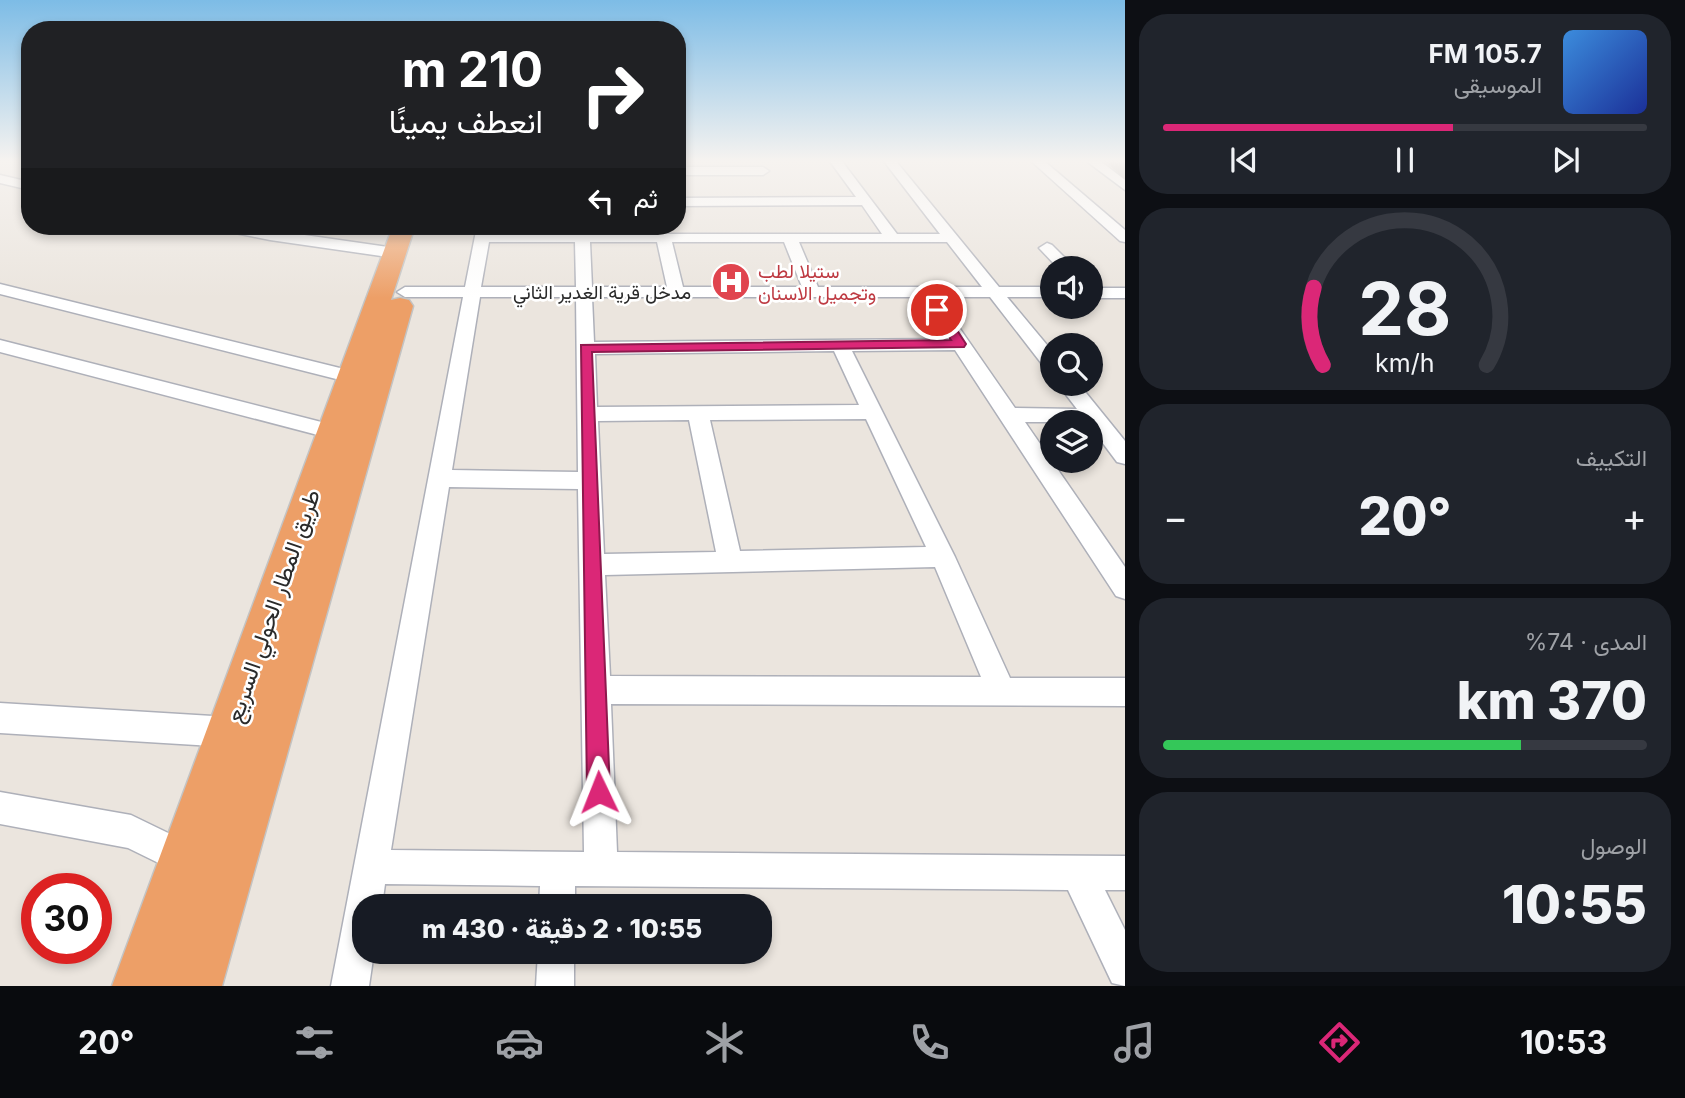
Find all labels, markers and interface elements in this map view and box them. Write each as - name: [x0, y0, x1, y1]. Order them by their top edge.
- text: 105.7 FM: [1428, 38, 1542, 69]
- text: 210 m: [402, 40, 543, 99]
- icon: right: [567, 49, 658, 140]
- text: الموسيقى: [1454, 71, 1542, 99]
- text: انعطف يمينًا: [389, 102, 543, 141]
- icon: previous: [1225, 141, 1263, 179]
- icon: pause: [1386, 141, 1424, 179]
- icon: next: [1547, 141, 1585, 179]
- icon: left: [582, 182, 620, 220]
- text: ثم: [634, 183, 658, 214]
- map controls: [1040, 256, 1103, 473]
- button: sound: [1040, 256, 1103, 319]
- place label: ستيلا لطب وتجميل الاسنان: [758, 260, 876, 305]
- hospital icon: ستيلا لطب وتجميل الاسنان: [710, 261, 752, 303]
- text: 28: [1358, 264, 1452, 353]
- pin: [907, 280, 967, 340]
- street label: مدخل قرية الغدير الثاني: [513, 281, 691, 308]
- icon: arrive: [918, 291, 956, 329]
- button: search: [1040, 333, 1103, 396]
- text: km/h: [1375, 348, 1435, 378]
- button: layers: [1040, 410, 1103, 473]
- text: التكييف: [1576, 444, 1647, 472]
- text: 20°: [1358, 485, 1452, 548]
- street label: طريق المطار الحولي السريع: [220, 486, 331, 728]
- text: −: [1163, 494, 1188, 540]
- text: +: [1622, 494, 1647, 540]
- text: المدى · 74%: [1525, 628, 1647, 656]
- text: 370 km: [1457, 669, 1647, 732]
- position arrow: [562, 755, 636, 829]
- text: الوصول: [1581, 832, 1647, 860]
- speed limit sign: 30: [21, 873, 112, 964]
- text: 10:55: [1502, 873, 1647, 936]
- text: 10:55 · 2 دقيقة · 430 m: [422, 913, 702, 944]
- icon: filters: [290, 1018, 339, 1067]
- icon: car: [495, 1018, 544, 1067]
- icon: climate: [700, 1018, 749, 1067]
- icon: phone: [905, 1018, 954, 1067]
- icon: music: [1110, 1018, 1159, 1067]
- icon: directions: [1315, 1018, 1364, 1067]
- text: 20°: [78, 1023, 134, 1062]
- text: 10:53: [1520, 1023, 1607, 1062]

